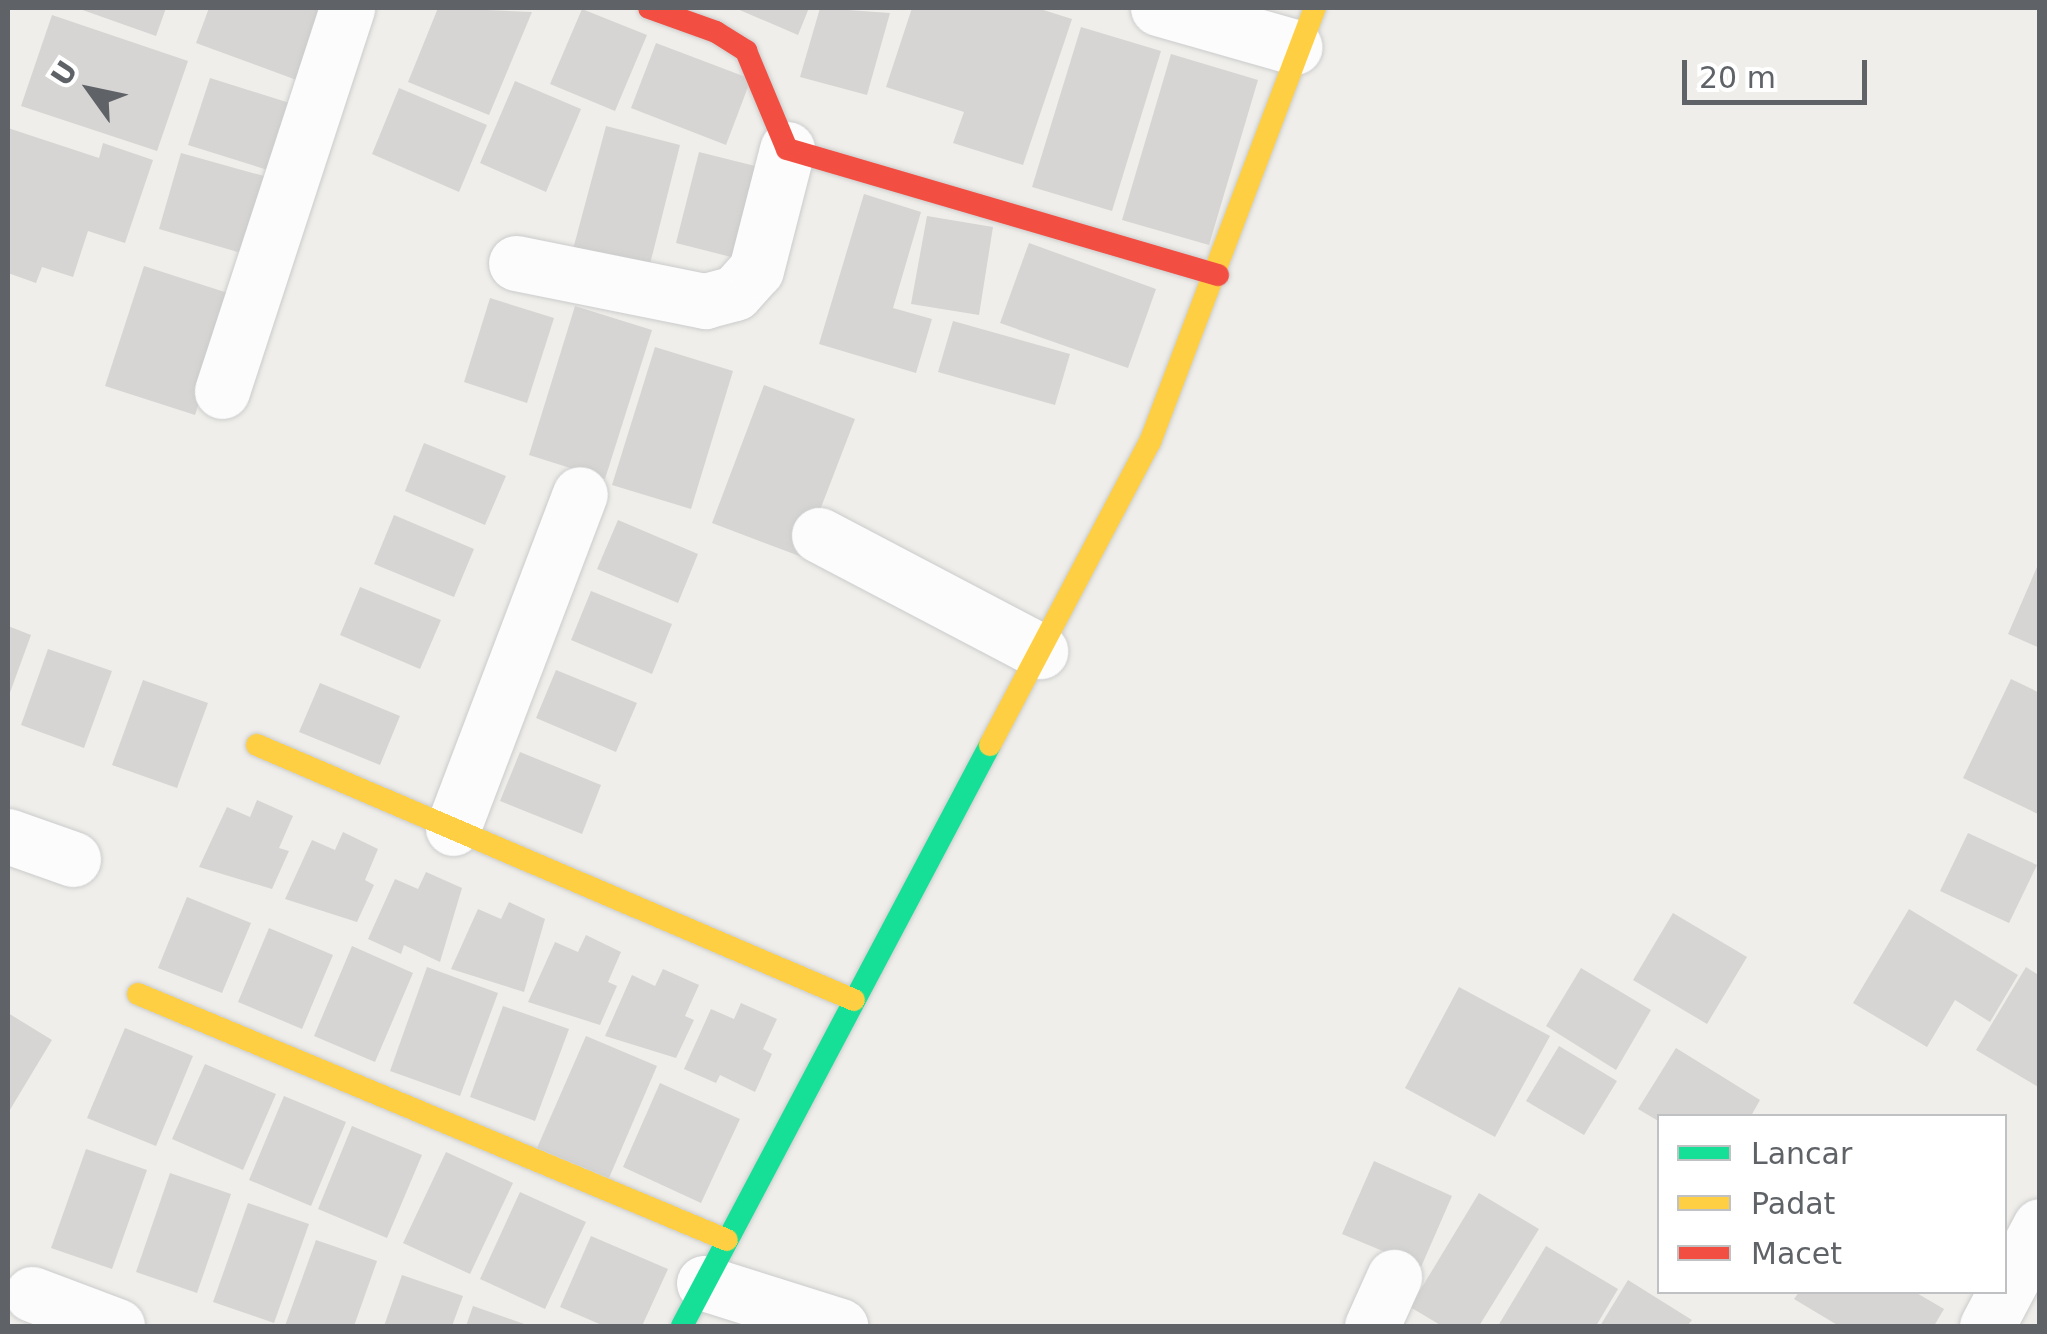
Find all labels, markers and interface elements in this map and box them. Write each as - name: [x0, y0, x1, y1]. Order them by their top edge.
- north arrow: [40, 40, 140, 140]
- scale bar: [1687, 40, 1872, 102]
- text: U: [44, 55, 84, 92]
- text: 20 m: [1699, 60, 1776, 95]
- legend: [1657, 1114, 2007, 1294]
- text: Lancar: [1751, 1136, 1852, 1171]
- text: Padat: [1751, 1186, 1835, 1221]
- text: Macet: [1751, 1236, 1842, 1271]

